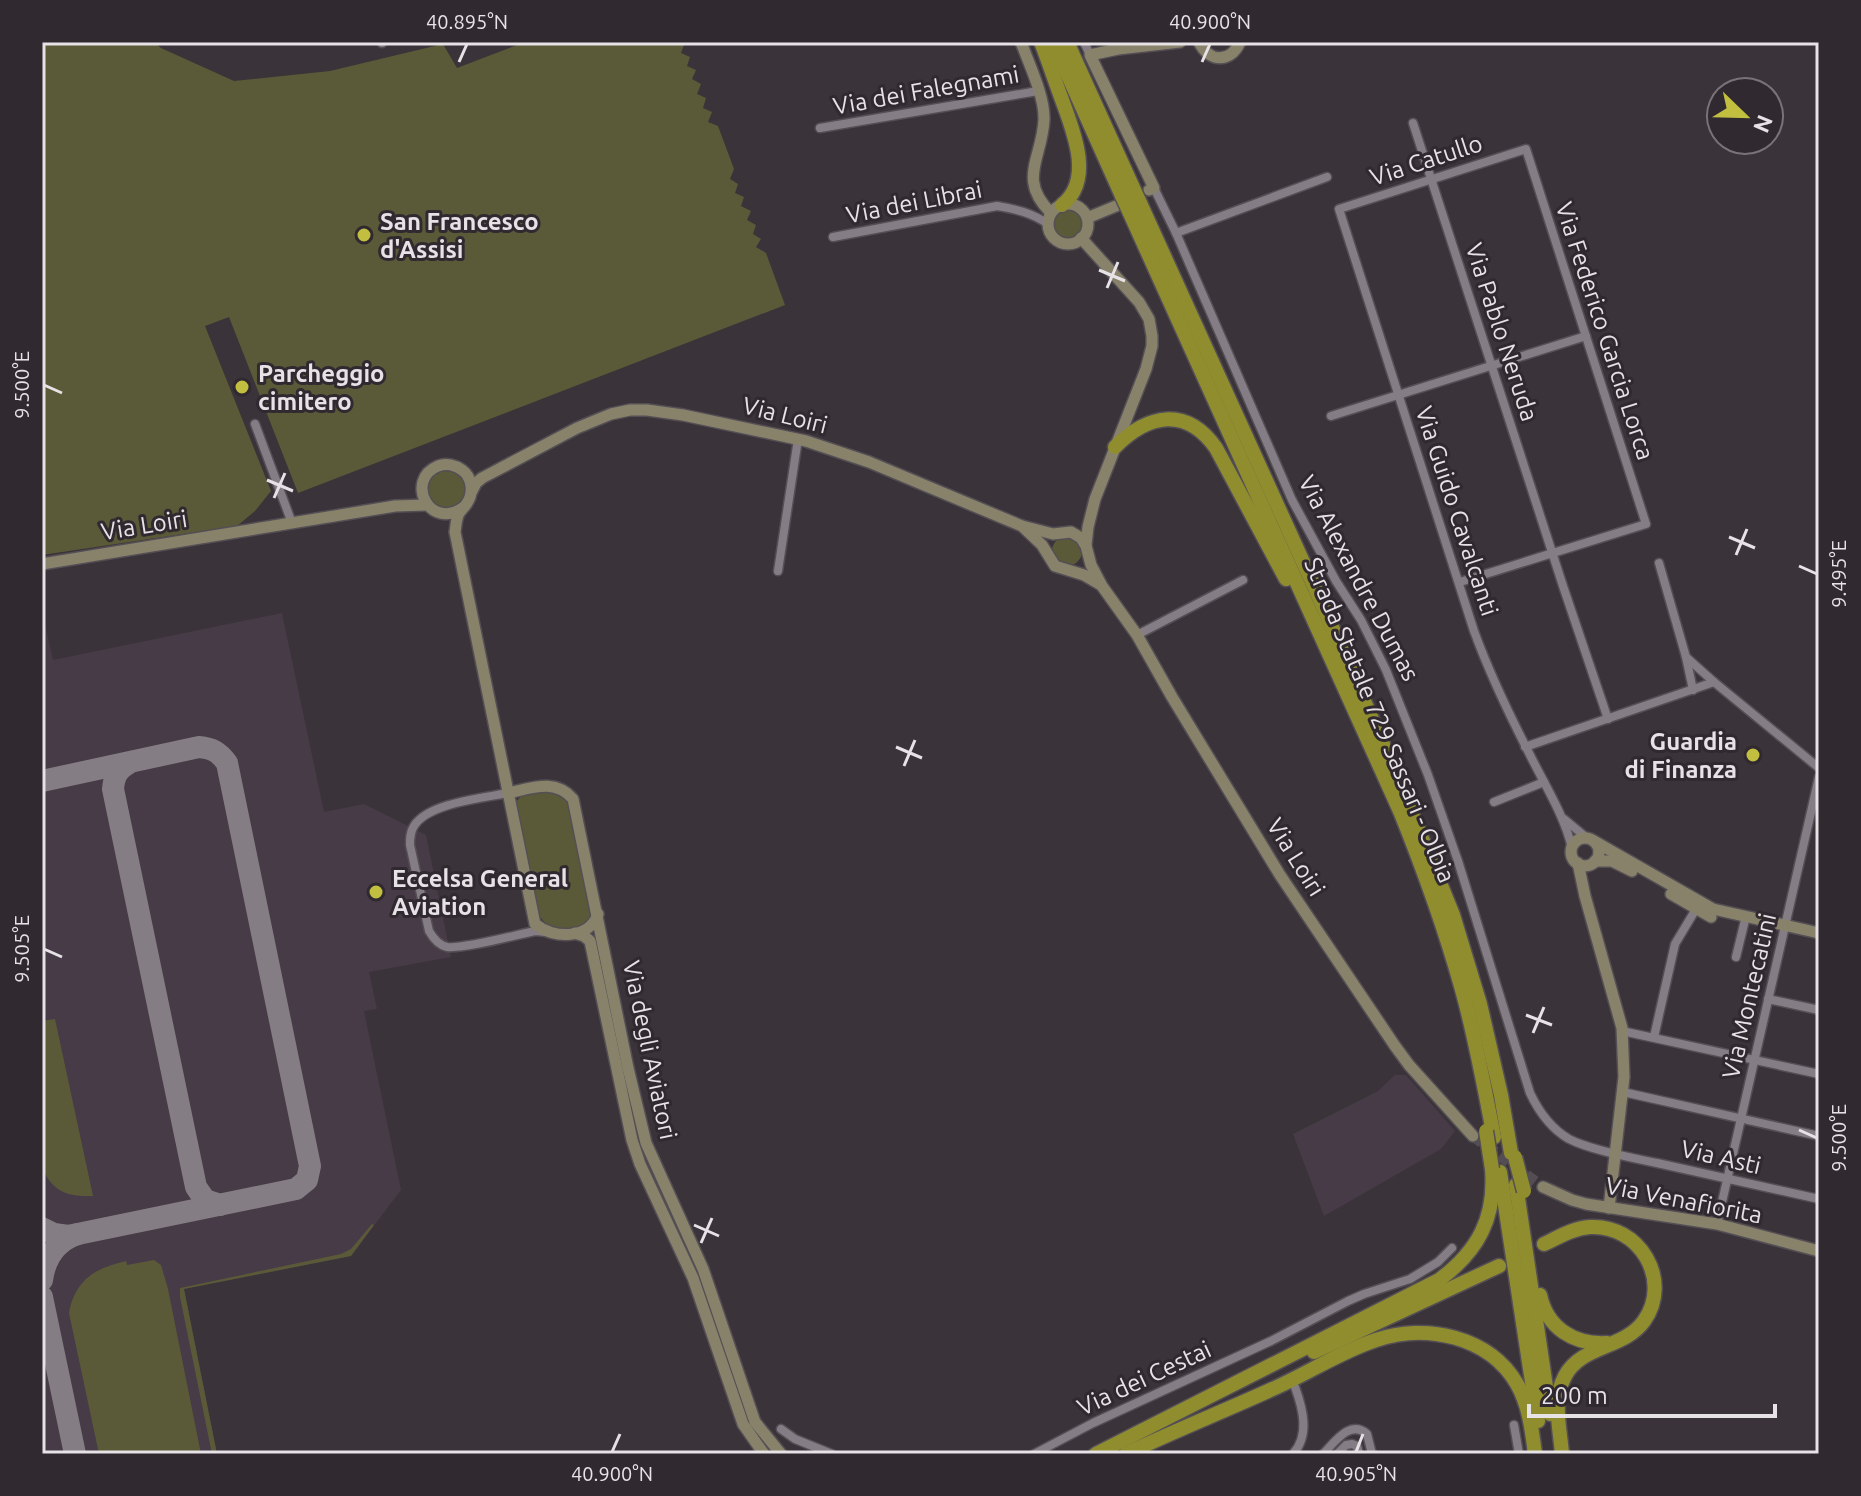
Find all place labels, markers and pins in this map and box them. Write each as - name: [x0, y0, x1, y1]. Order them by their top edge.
- place label: San Francesco d'Assisi: [380, 208, 539, 263]
- marker: San Francesco d'Assisi: [355, 226, 373, 244]
- place label: Parcheggio cimitero: [258, 360, 385, 415]
- marker: Parcheggio cimitero: [233, 378, 251, 396]
- place label: Guardia di Finanza: [1624, 728, 1737, 783]
- marker: Guardia di Finanza: [1744, 746, 1762, 764]
- place label: Eccelsa General Aviation: [392, 865, 568, 920]
- marker: Eccelsa General Aviation: [367, 883, 385, 901]

